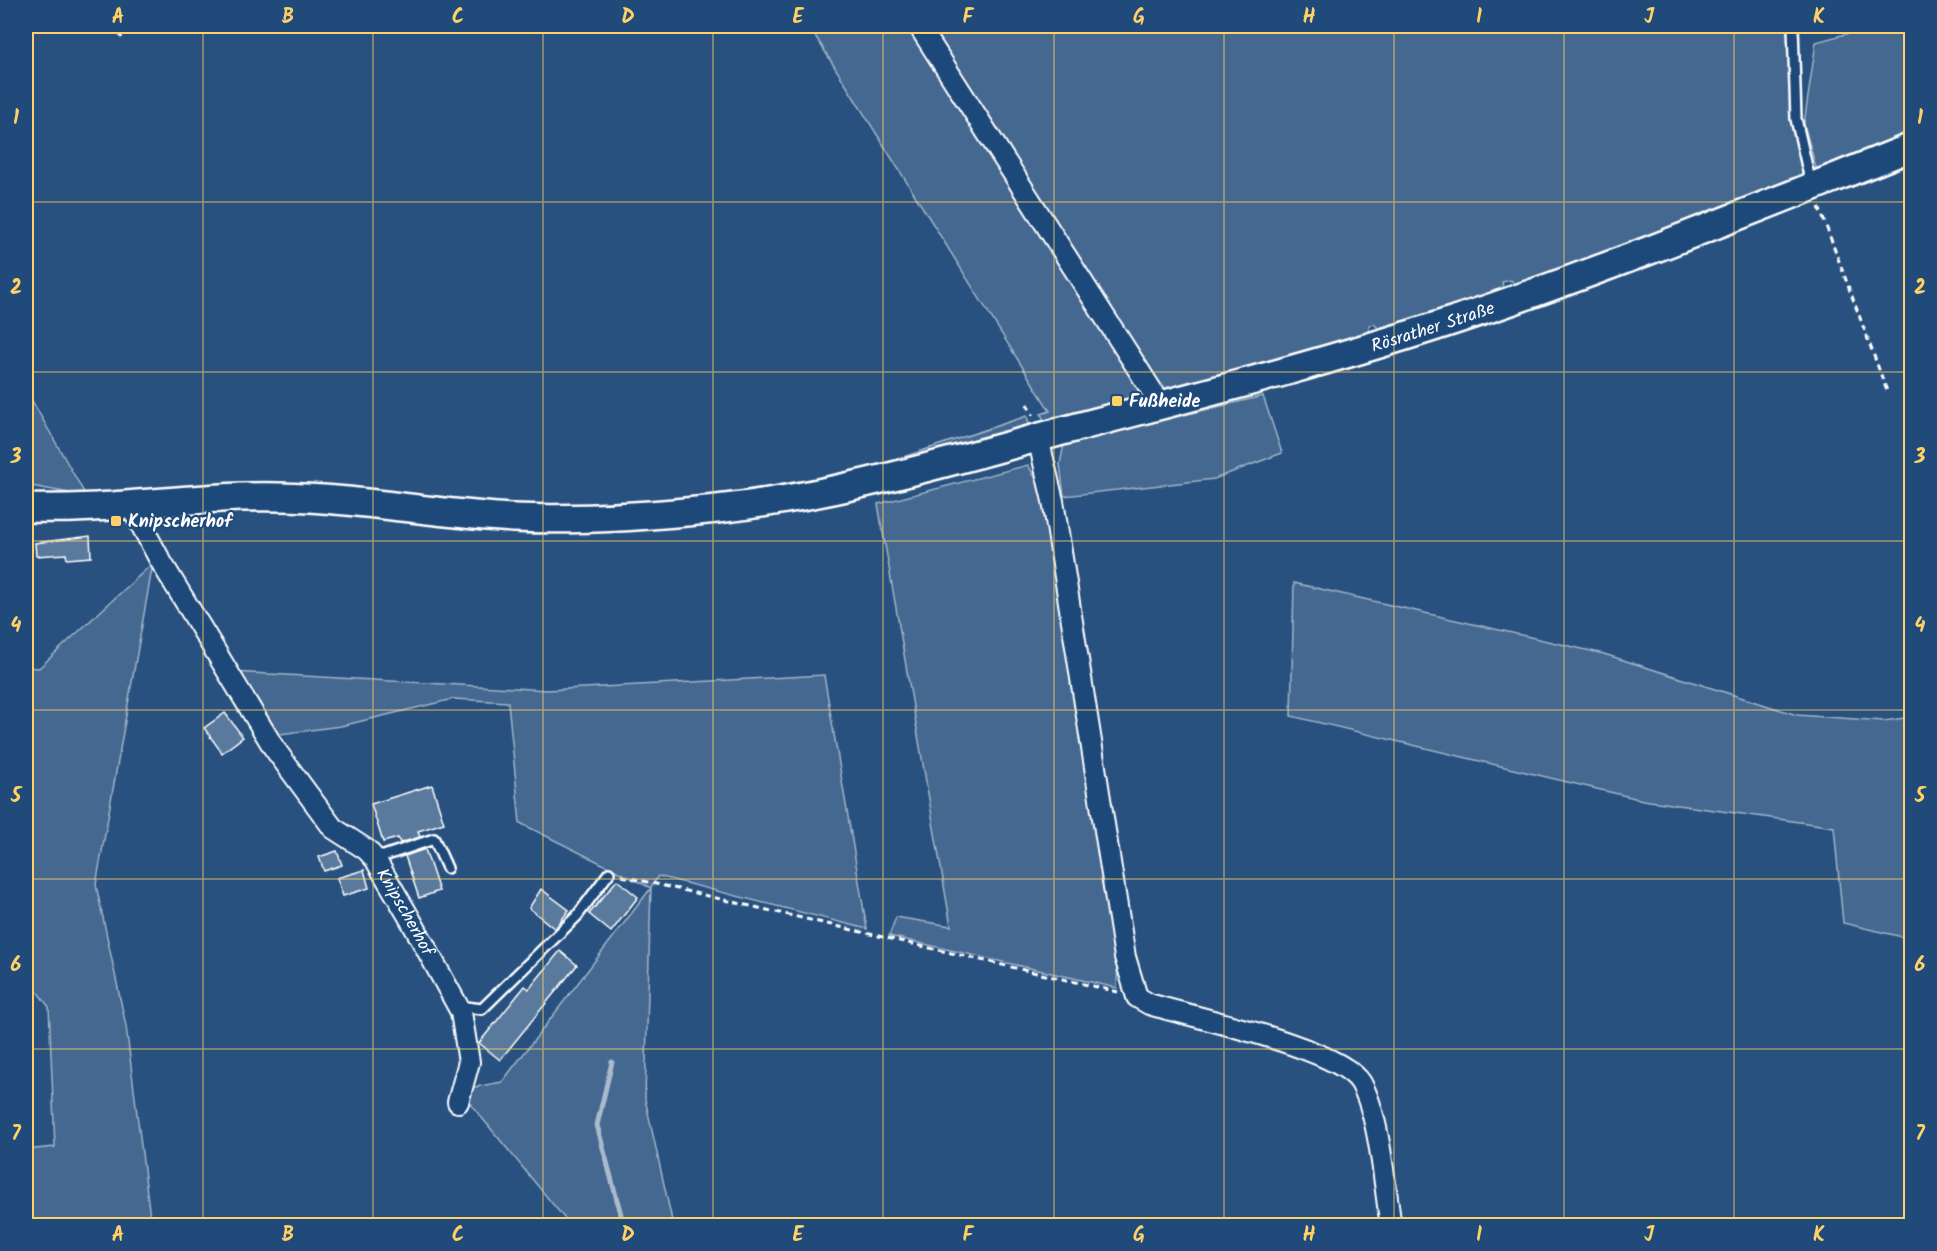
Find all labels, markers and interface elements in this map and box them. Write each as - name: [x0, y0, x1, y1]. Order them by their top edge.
- text: A: [112, 2, 124, 34]
- text: B: [282, 2, 294, 34]
- text: C: [452, 2, 464, 34]
- text: D: [621, 2, 635, 34]
- text: E: [792, 2, 804, 34]
- text: F: [963, 2, 975, 34]
- text: G: [1133, 2, 1145, 34]
- text: H: [1302, 2, 1316, 34]
- text: I: [1476, 2, 1482, 34]
- text: J: [1644, 2, 1655, 34]
- text: K: [1813, 2, 1825, 34]
- text: 1: [13, 103, 19, 135]
- text: 1: [1917, 103, 1923, 135]
- text: 2: [10, 273, 22, 305]
- text: 2: [1914, 273, 1926, 305]
- street label: Rösrather Straße: [1368, 295, 1499, 362]
- place label: Fußheide: [1129, 388, 1201, 417]
- marker: Fußheide: [1110, 394, 1124, 408]
- text: 3: [10, 442, 22, 474]
- text: 3: [1914, 442, 1926, 474]
- place label: Knipscherhof: [128, 508, 234, 537]
- marker: Knipscherhof: [109, 514, 123, 528]
- text: 4: [11, 611, 22, 643]
- text: 4: [1915, 611, 1926, 643]
- text: 5: [10, 781, 23, 813]
- text: 5: [1914, 781, 1927, 813]
- street label: Knipscherhof: [367, 863, 442, 964]
- text: 6: [11, 950, 22, 982]
- text: 6: [1915, 950, 1926, 982]
- text: 7: [11, 1119, 21, 1151]
- text: 7: [1915, 1119, 1925, 1151]
- text: A: [112, 1220, 124, 1251]
- text: B: [282, 1220, 294, 1251]
- text: C: [452, 1220, 464, 1251]
- text: D: [621, 1220, 635, 1251]
- text: E: [792, 1220, 804, 1251]
- text: F: [963, 1220, 975, 1251]
- text: G: [1133, 1220, 1145, 1251]
- text: H: [1302, 1220, 1316, 1251]
- text: I: [1476, 1220, 1482, 1251]
- text: J: [1644, 1220, 1655, 1251]
- text: K: [1813, 1220, 1825, 1251]

